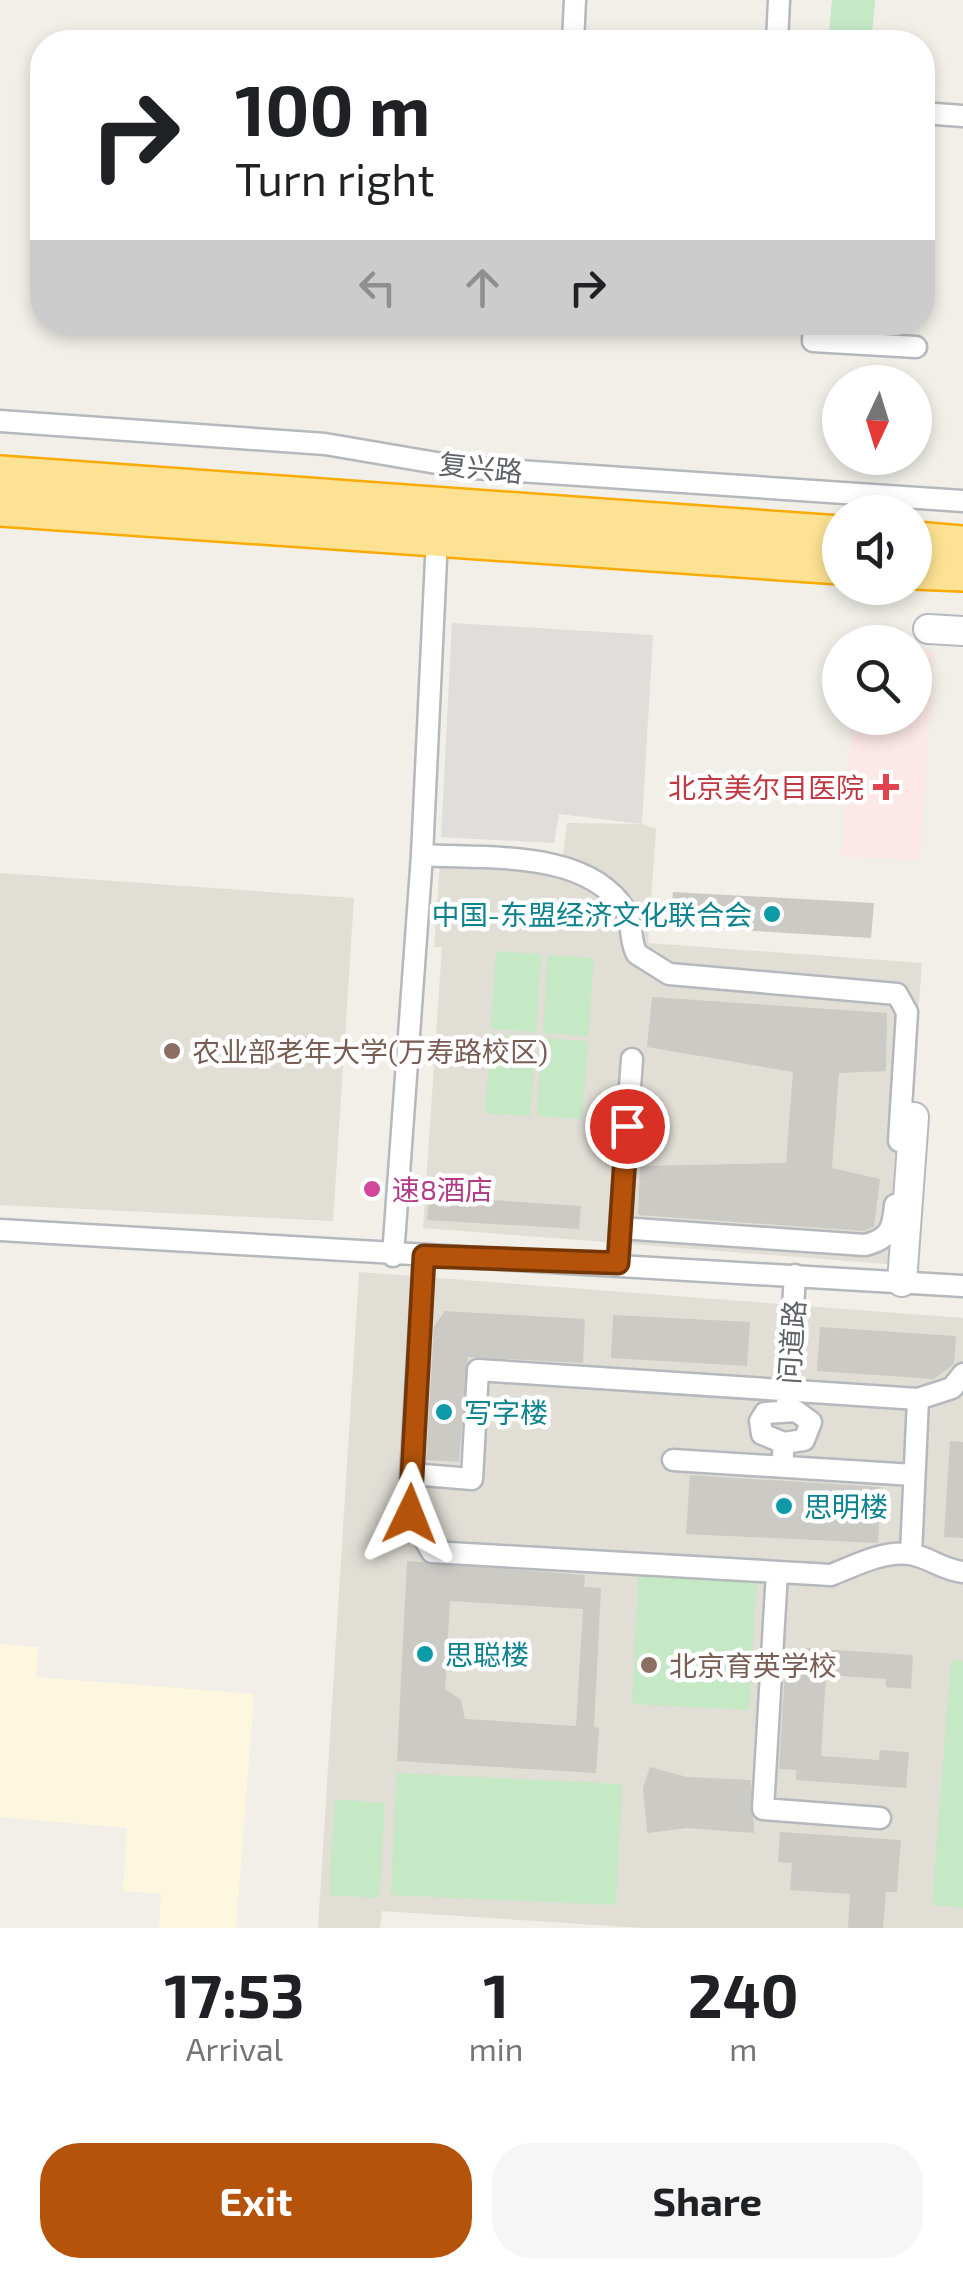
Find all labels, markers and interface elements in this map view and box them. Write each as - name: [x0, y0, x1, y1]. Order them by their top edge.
- text: 100 m: [235, 66, 430, 150]
- icon: right: [70, 70, 200, 200]
- text: Turn right: [235, 151, 435, 205]
- icon: left: [350, 260, 405, 315]
- icon: ahead: [455, 260, 510, 315]
- icon: right: [560, 260, 615, 315]
- north arrow: [822, 365, 932, 475]
- map controls: [822, 365, 932, 735]
- street label: 复兴路: [437, 446, 525, 488]
- button: sound: [822, 495, 932, 605]
- button: search: [822, 625, 932, 735]
- place label: 北京美尔目医院: [668, 770, 864, 804]
- marker: 北京美尔目医院: [873, 774, 899, 800]
- place label: 中国-东盟经济文化联合会: [431, 897, 752, 931]
- marker: 中国-东盟经济文化联合会: [761, 903, 783, 925]
- place label: 农业部老年大学(万寿路校区): [192, 1034, 548, 1068]
- marker: 农业部老年大学(万寿路校区): [161, 1040, 183, 1062]
- pin: [585, 1084, 670, 1169]
- icon: arrive: [600, 1099, 655, 1154]
- place label: 速8酒店: [392, 1172, 493, 1206]
- marker: 速8酒店: [361, 1178, 383, 1200]
- street label: 问道路: [771, 1299, 811, 1385]
- place label: 写字楼: [464, 1395, 548, 1429]
- marker: 写字楼: [433, 1401, 455, 1423]
- position arrow: [358, 1462, 462, 1566]
- place label: 思明楼: [804, 1489, 888, 1523]
- marker: 思明楼: [773, 1495, 795, 1517]
- place label: 思聪楼: [445, 1637, 529, 1671]
- marker: 思聪楼: [414, 1643, 436, 1665]
- place label: 北京育英学校: [669, 1648, 837, 1682]
- marker: 北京育英学校: [638, 1654, 660, 1676]
- text: 17:53: [164, 1958, 305, 2030]
- text: 1: [483, 1958, 509, 2030]
- text: 240: [688, 1958, 799, 2030]
- text: Arrival: [186, 2029, 283, 2067]
- text: min: [469, 2029, 523, 2067]
- text: m: [729, 2029, 757, 2067]
- button: Exit: [40, 2143, 472, 2258]
- button: Share: [492, 2143, 923, 2258]

